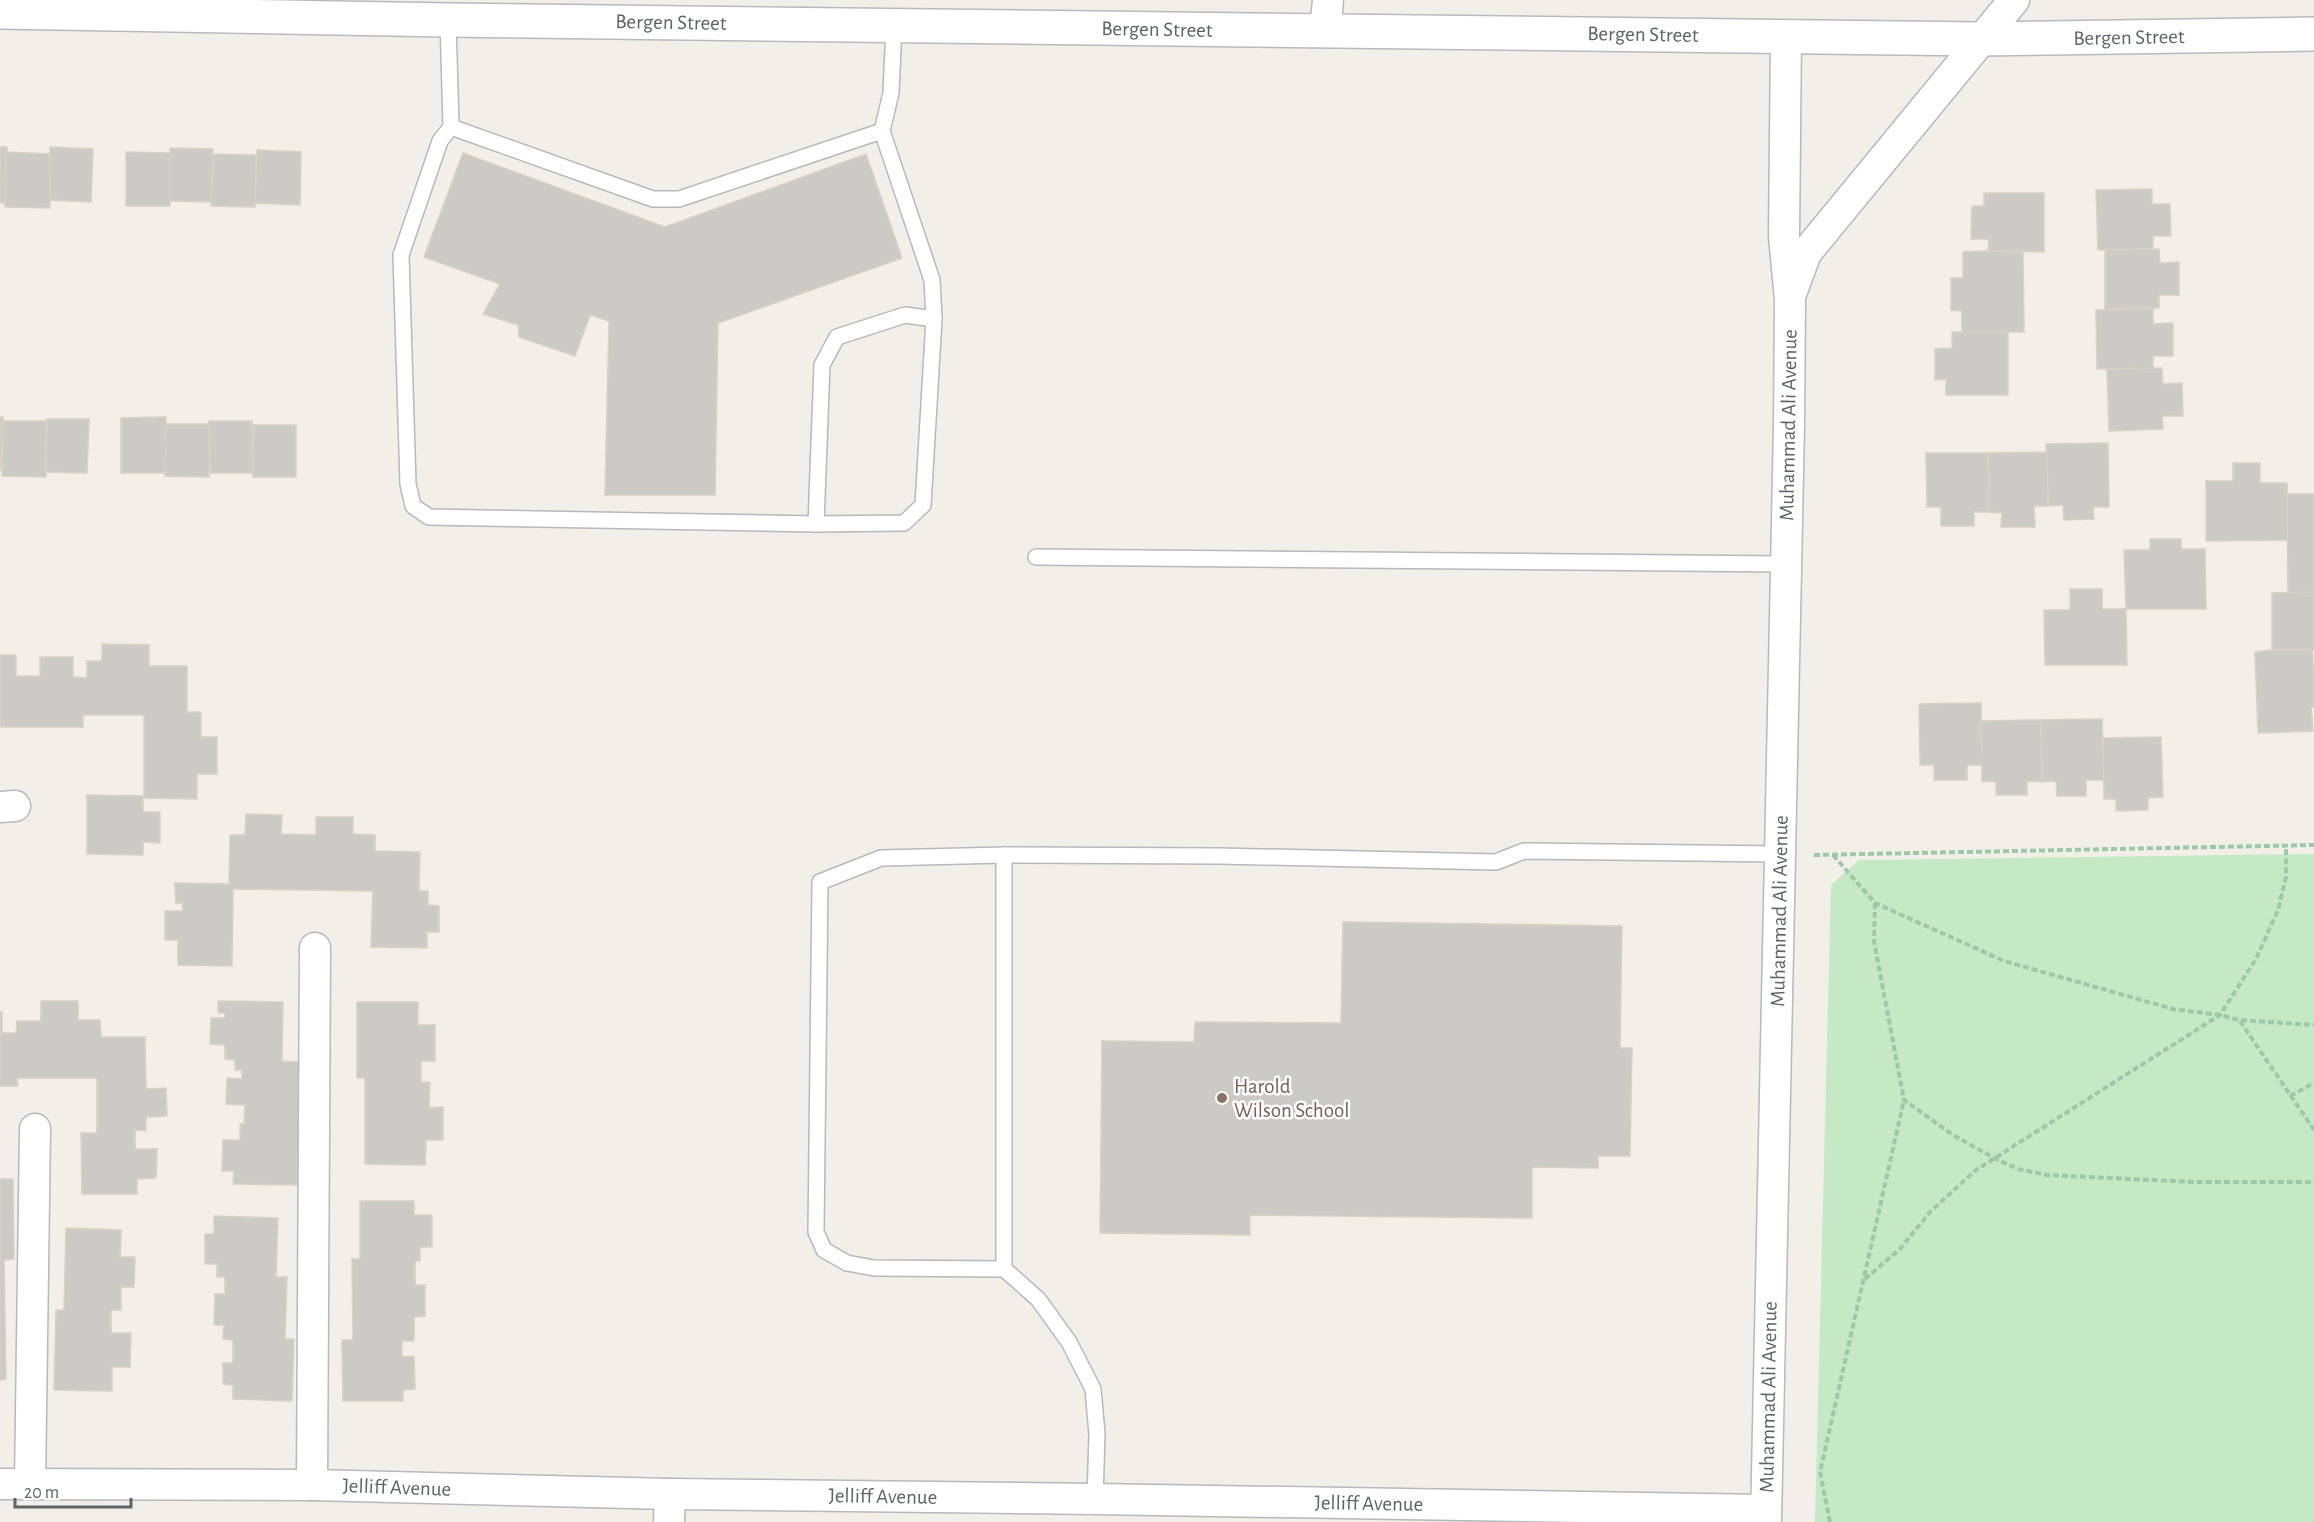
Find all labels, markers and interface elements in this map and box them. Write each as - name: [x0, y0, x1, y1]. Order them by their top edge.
- street label: Bergen Street: [615, 11, 727, 34]
- street label: Bergen Street: [1101, 18, 1213, 41]
- street label: Bergen Street: [1587, 23, 1699, 46]
- street label: Bergen Street: [2073, 26, 2185, 49]
- street label: Muhammad Ali Avenue: [1776, 329, 1801, 521]
- street label: Muhammad Ali Avenue: [1767, 815, 1792, 1007]
- place label: Harold Wilson School: [1234, 1076, 1350, 1121]
- marker: Harold Wilson School: [1215, 1091, 1229, 1105]
- street label: Muhammad Ali Avenue: [1756, 1301, 1781, 1493]
- scale bar: [15, 1471, 130, 1509]
- street label: Jelliff Avenue: [342, 1475, 452, 1500]
- text: 20 m: [24, 1484, 59, 1502]
- street label: Jelliff Avenue: [829, 1485, 937, 1508]
- street label: Jelliff Avenue: [1315, 1492, 1423, 1515]

